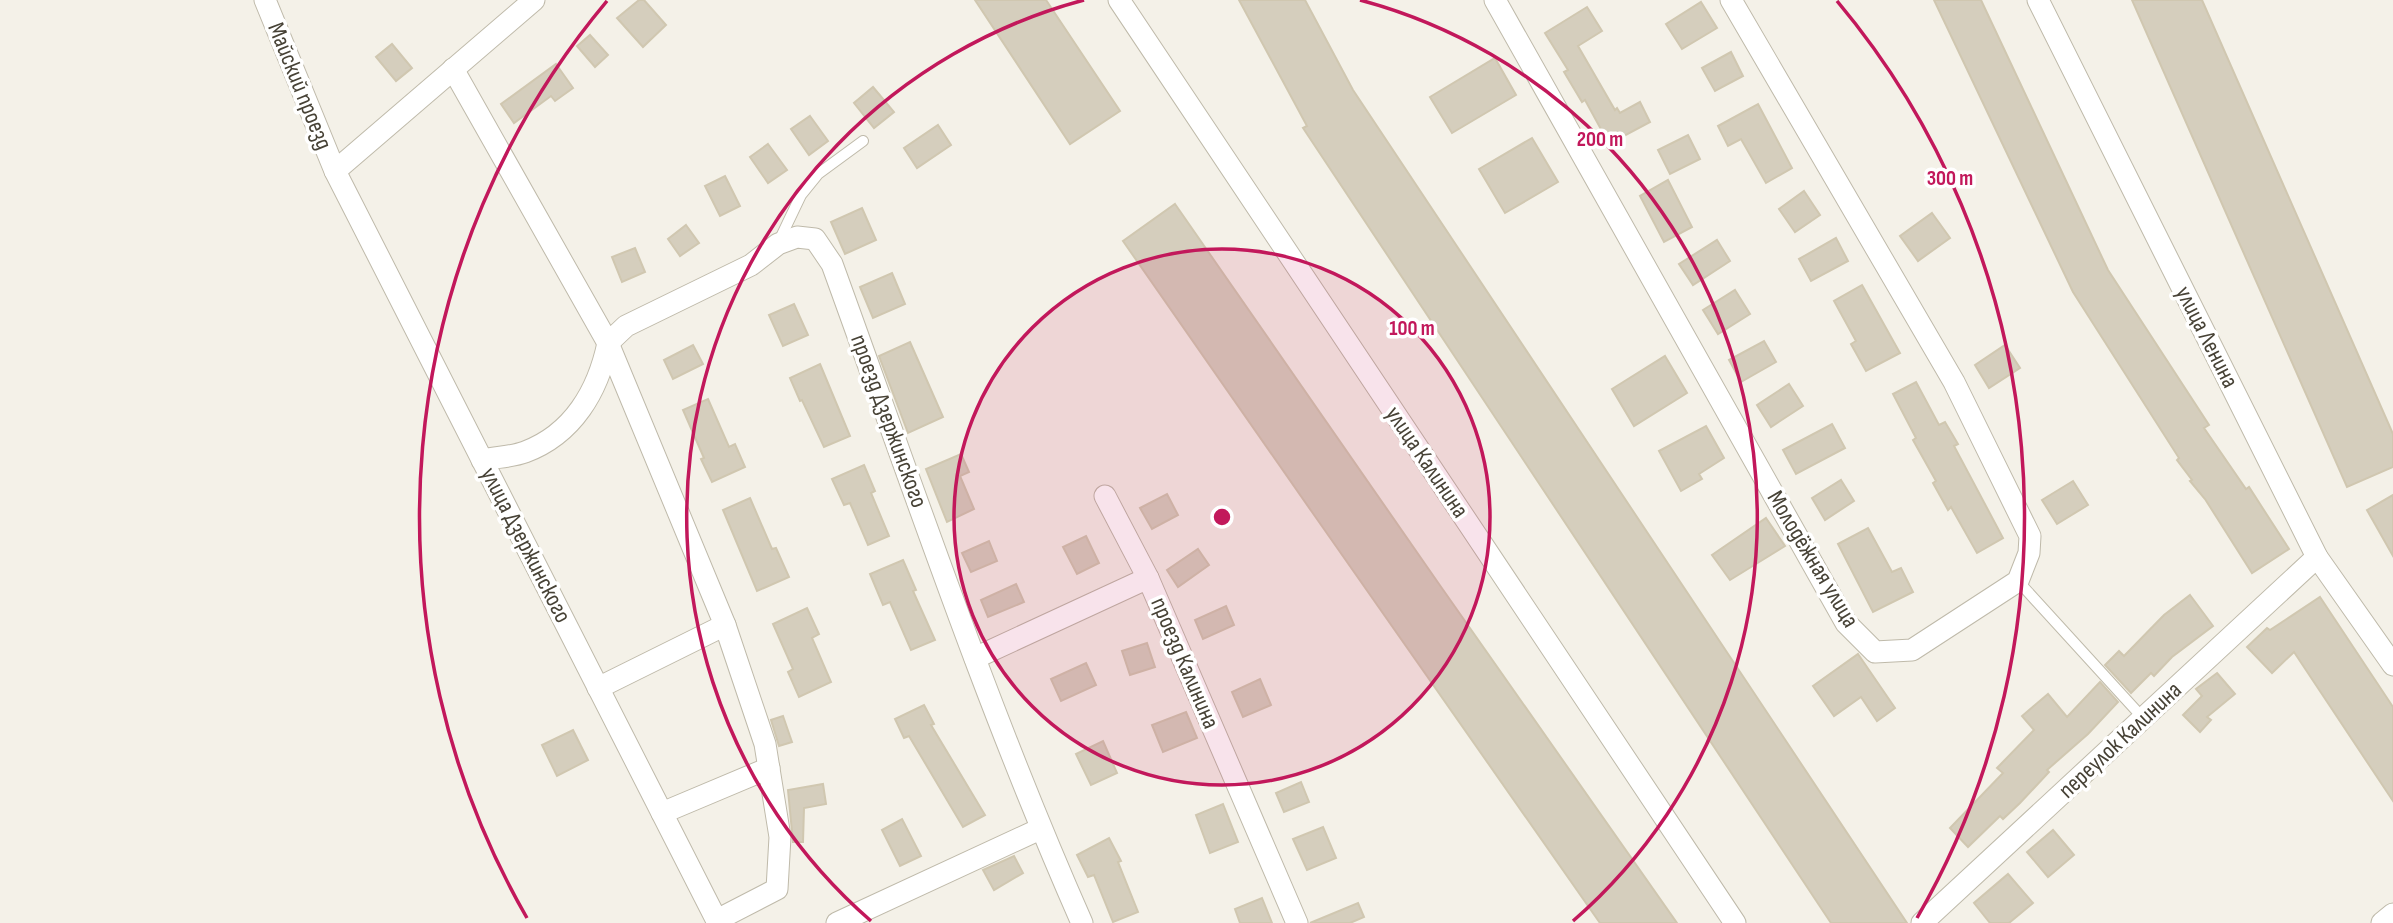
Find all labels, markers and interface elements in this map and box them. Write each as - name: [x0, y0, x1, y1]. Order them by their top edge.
- street label: Майский проезд: [261, 18, 339, 154]
- text: 200 m: [1577, 127, 1623, 152]
- text: 300 m: [1927, 166, 1973, 191]
- street label: улица Ленина: [2169, 281, 2245, 393]
- text: 100 m: [1389, 316, 1435, 341]
- street label: проезд Дзержинского: [844, 330, 934, 512]
- street label: улица Калинина: [1379, 401, 1475, 523]
- street label: улица Дзержинского: [474, 462, 578, 628]
- street label: Молодёжная улица: [1761, 485, 1865, 633]
- centre of rings: [1210, 505, 1234, 529]
- street label: проезд Калинина: [1144, 593, 1226, 733]
- street label: переулок Калинина: [2052, 676, 2188, 804]

